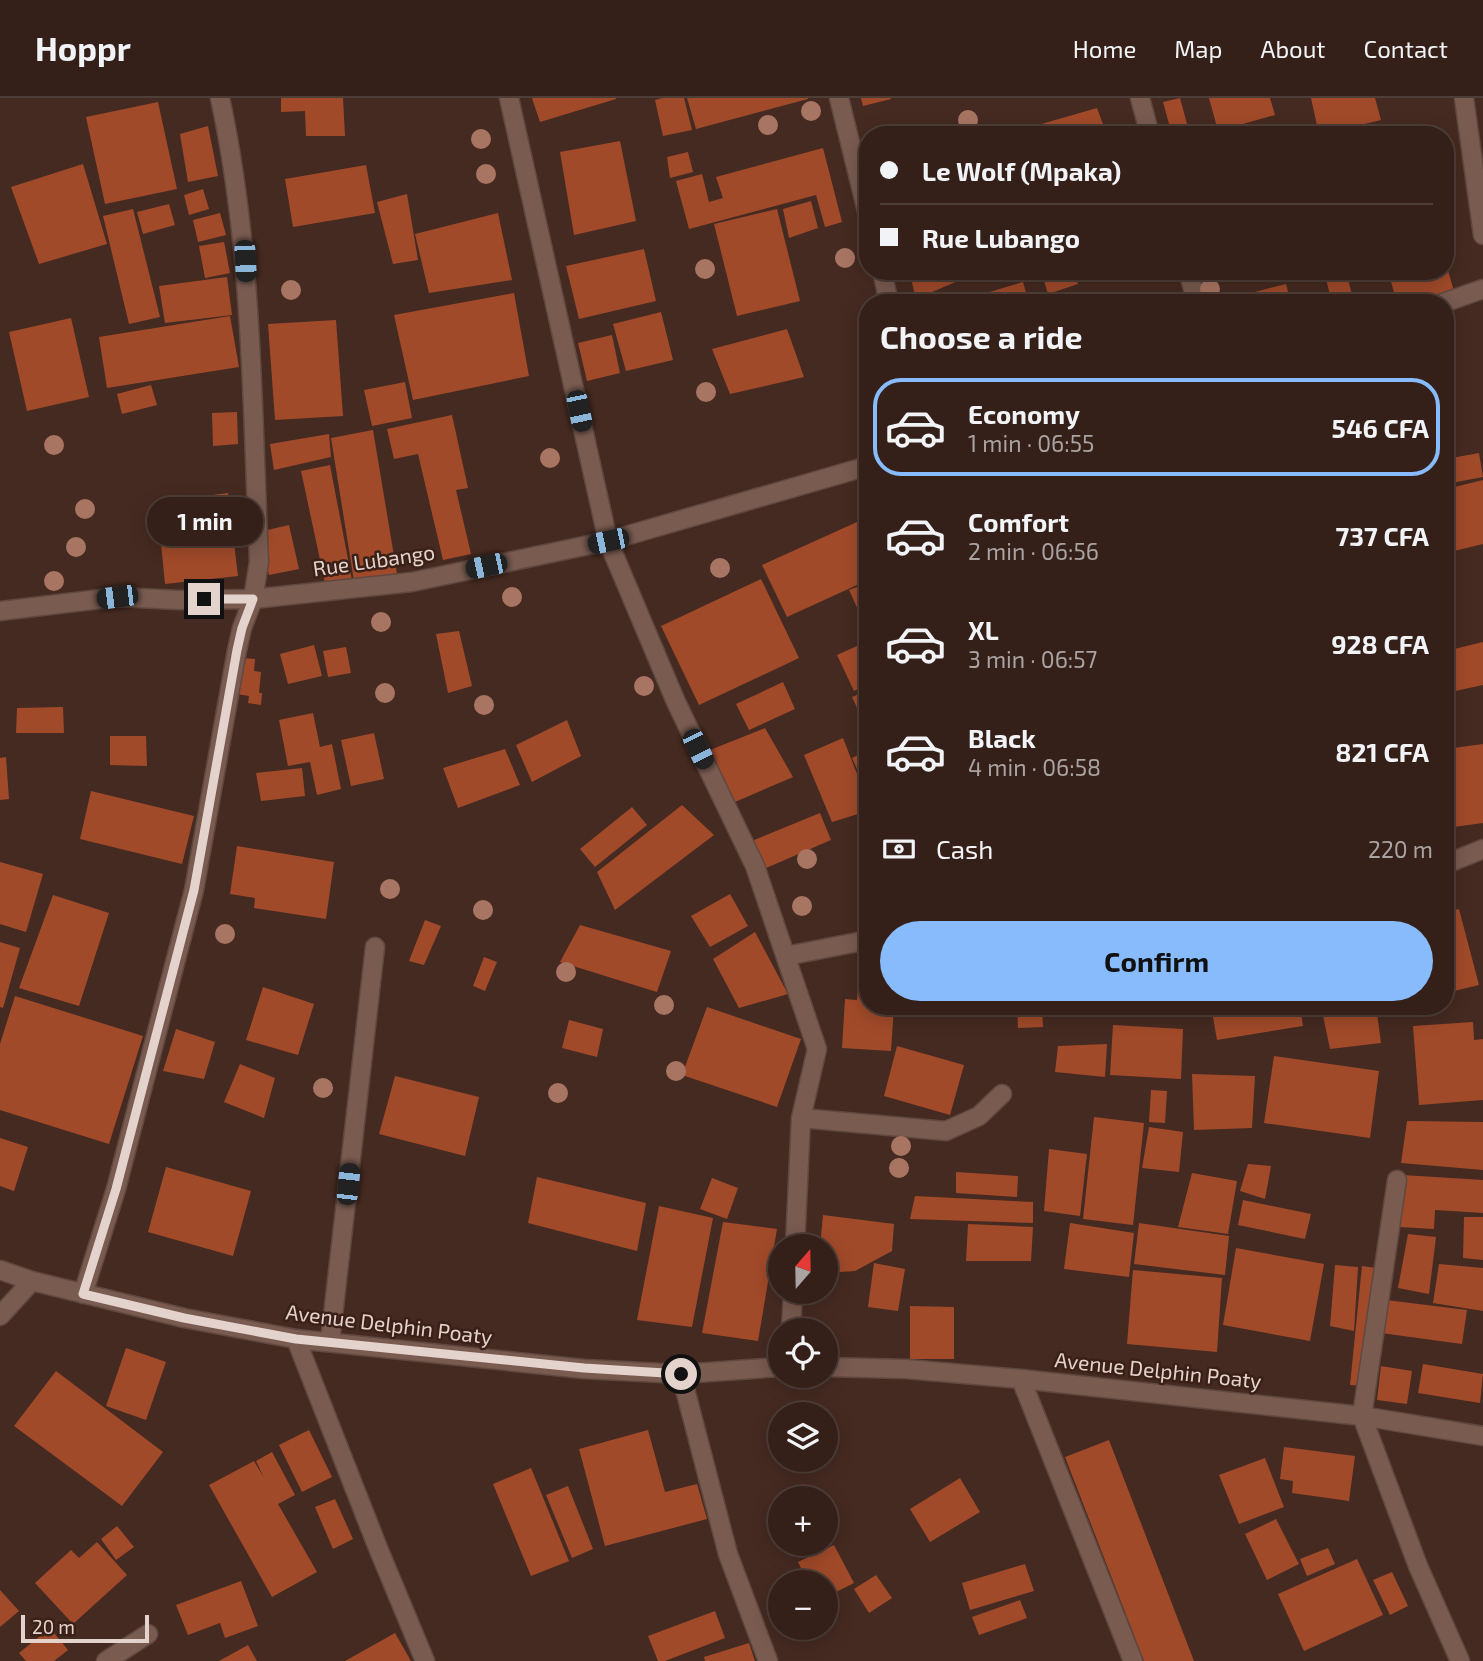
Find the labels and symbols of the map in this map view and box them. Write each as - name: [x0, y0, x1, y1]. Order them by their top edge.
- car: [234, 239, 257, 283]
- car: [565, 388, 594, 434]
- callout: 1 min: [146, 498, 262, 546]
- car: [586, 526, 631, 556]
- street label: Rue Lubango: [311, 539, 436, 580]
- car: [464, 551, 509, 581]
- route end: [188, 583, 220, 615]
- car: [95, 584, 140, 610]
- car: [680, 726, 717, 772]
- car: [336, 1162, 361, 1206]
- north arrow: [768, 1234, 838, 1304]
- street label: Avenue Delphin Poaty: [285, 1298, 494, 1349]
- street label: Avenue Delphin Poaty: [1054, 1346, 1263, 1393]
- route start: [665, 1358, 697, 1390]
- scale bar: [21, 1612, 149, 1644]

